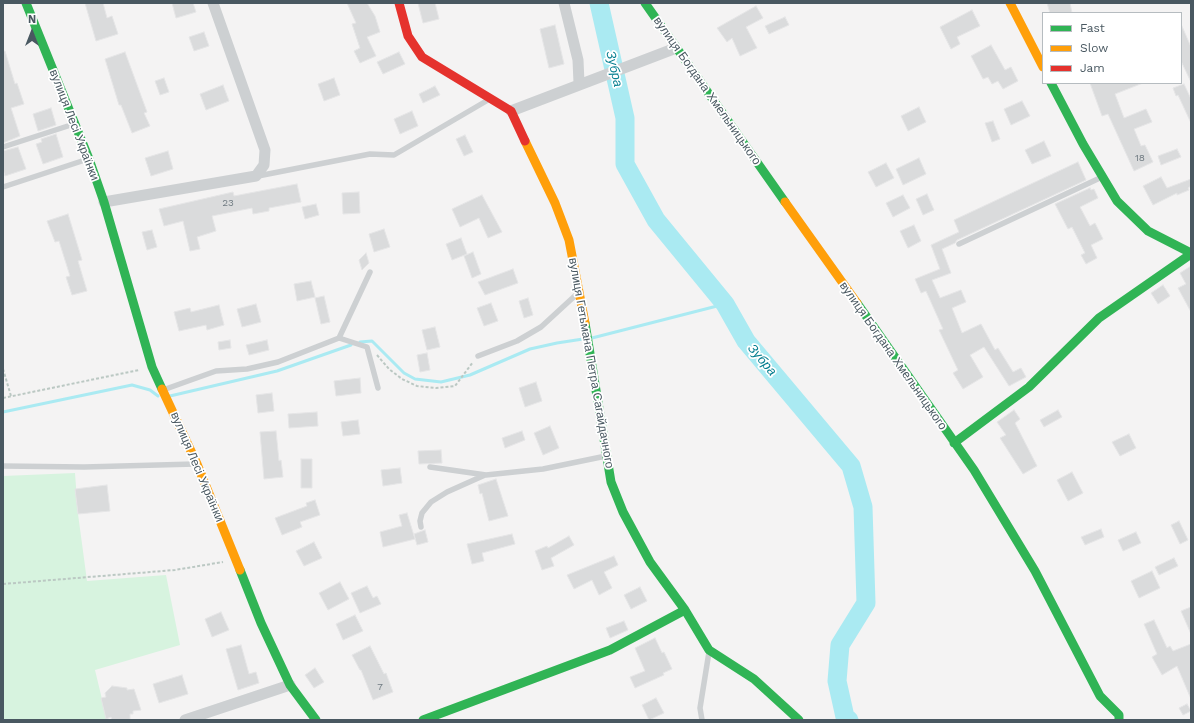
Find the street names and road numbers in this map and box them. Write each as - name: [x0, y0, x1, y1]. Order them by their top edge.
- street label: вулиця Богдана Хмельницького: [650, 14, 764, 168]
- street label: вулиця Лесі Українки: [46, 67, 102, 183]
- street label: вулиця Гетьмана Петра Сагайдачного: [565, 257, 617, 469]
- street label: вулиця Богдана Хмельницького: [836, 279, 950, 433]
- street label: вулиця Лесі Українки: [167, 410, 227, 524]

